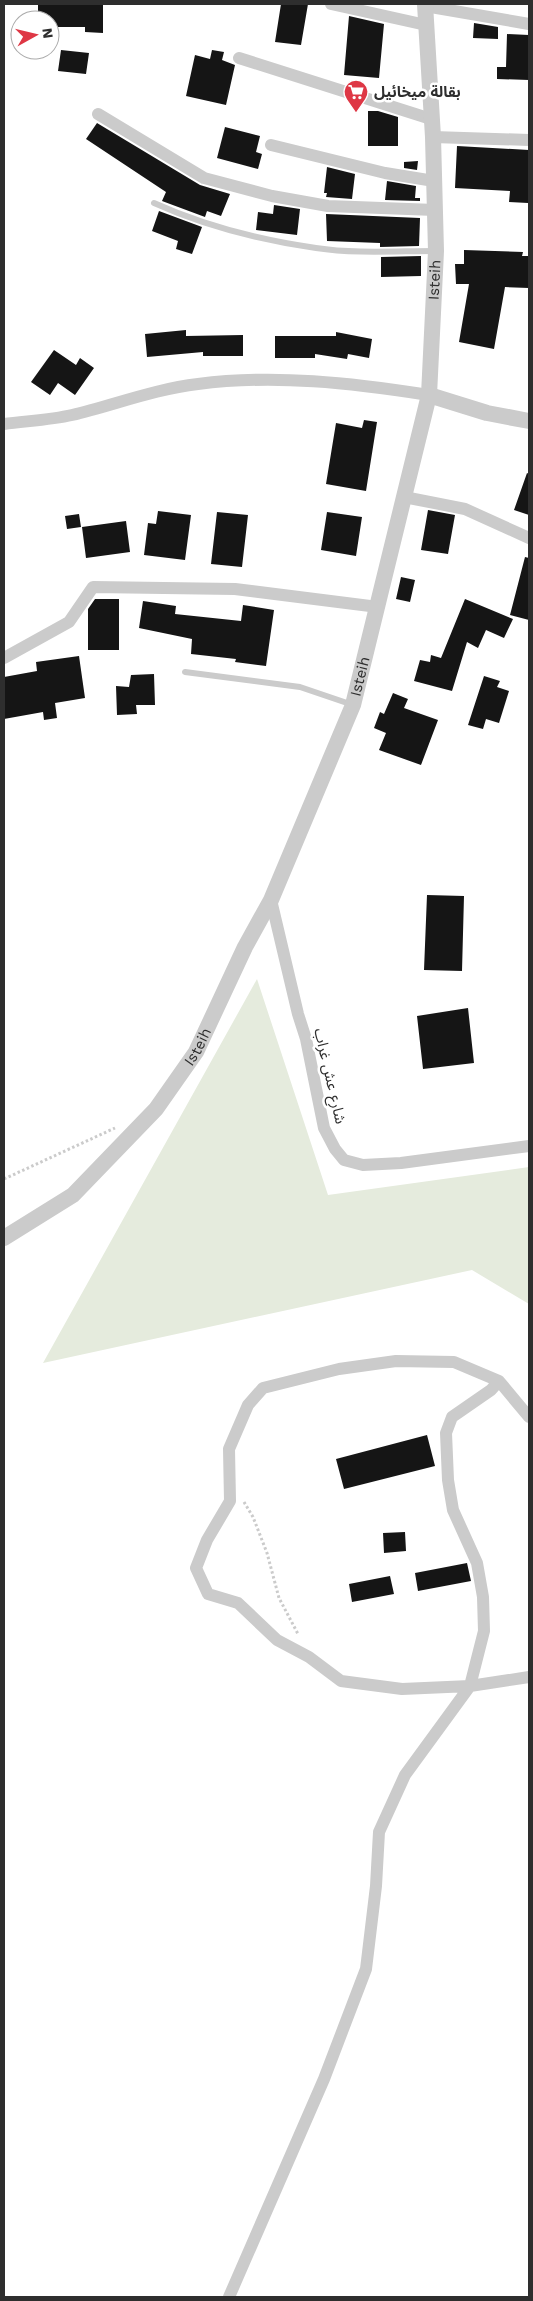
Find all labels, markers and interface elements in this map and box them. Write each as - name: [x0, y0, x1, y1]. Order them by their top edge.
- north arrow: [10, 10, 60, 60]
- text: N: [39, 27, 57, 39]
- supermarket icon: بقالة ميخائيل: [343, 79, 369, 113]
- place label: بقالة ميخائيل: [374, 83, 461, 101]
- street label: Isteih: [425, 259, 445, 301]
- street label: Isteih: [346, 655, 374, 698]
- street label: Isteih: [180, 1025, 215, 1069]
- street label: شارع عش غراب: [307, 1026, 350, 1126]

